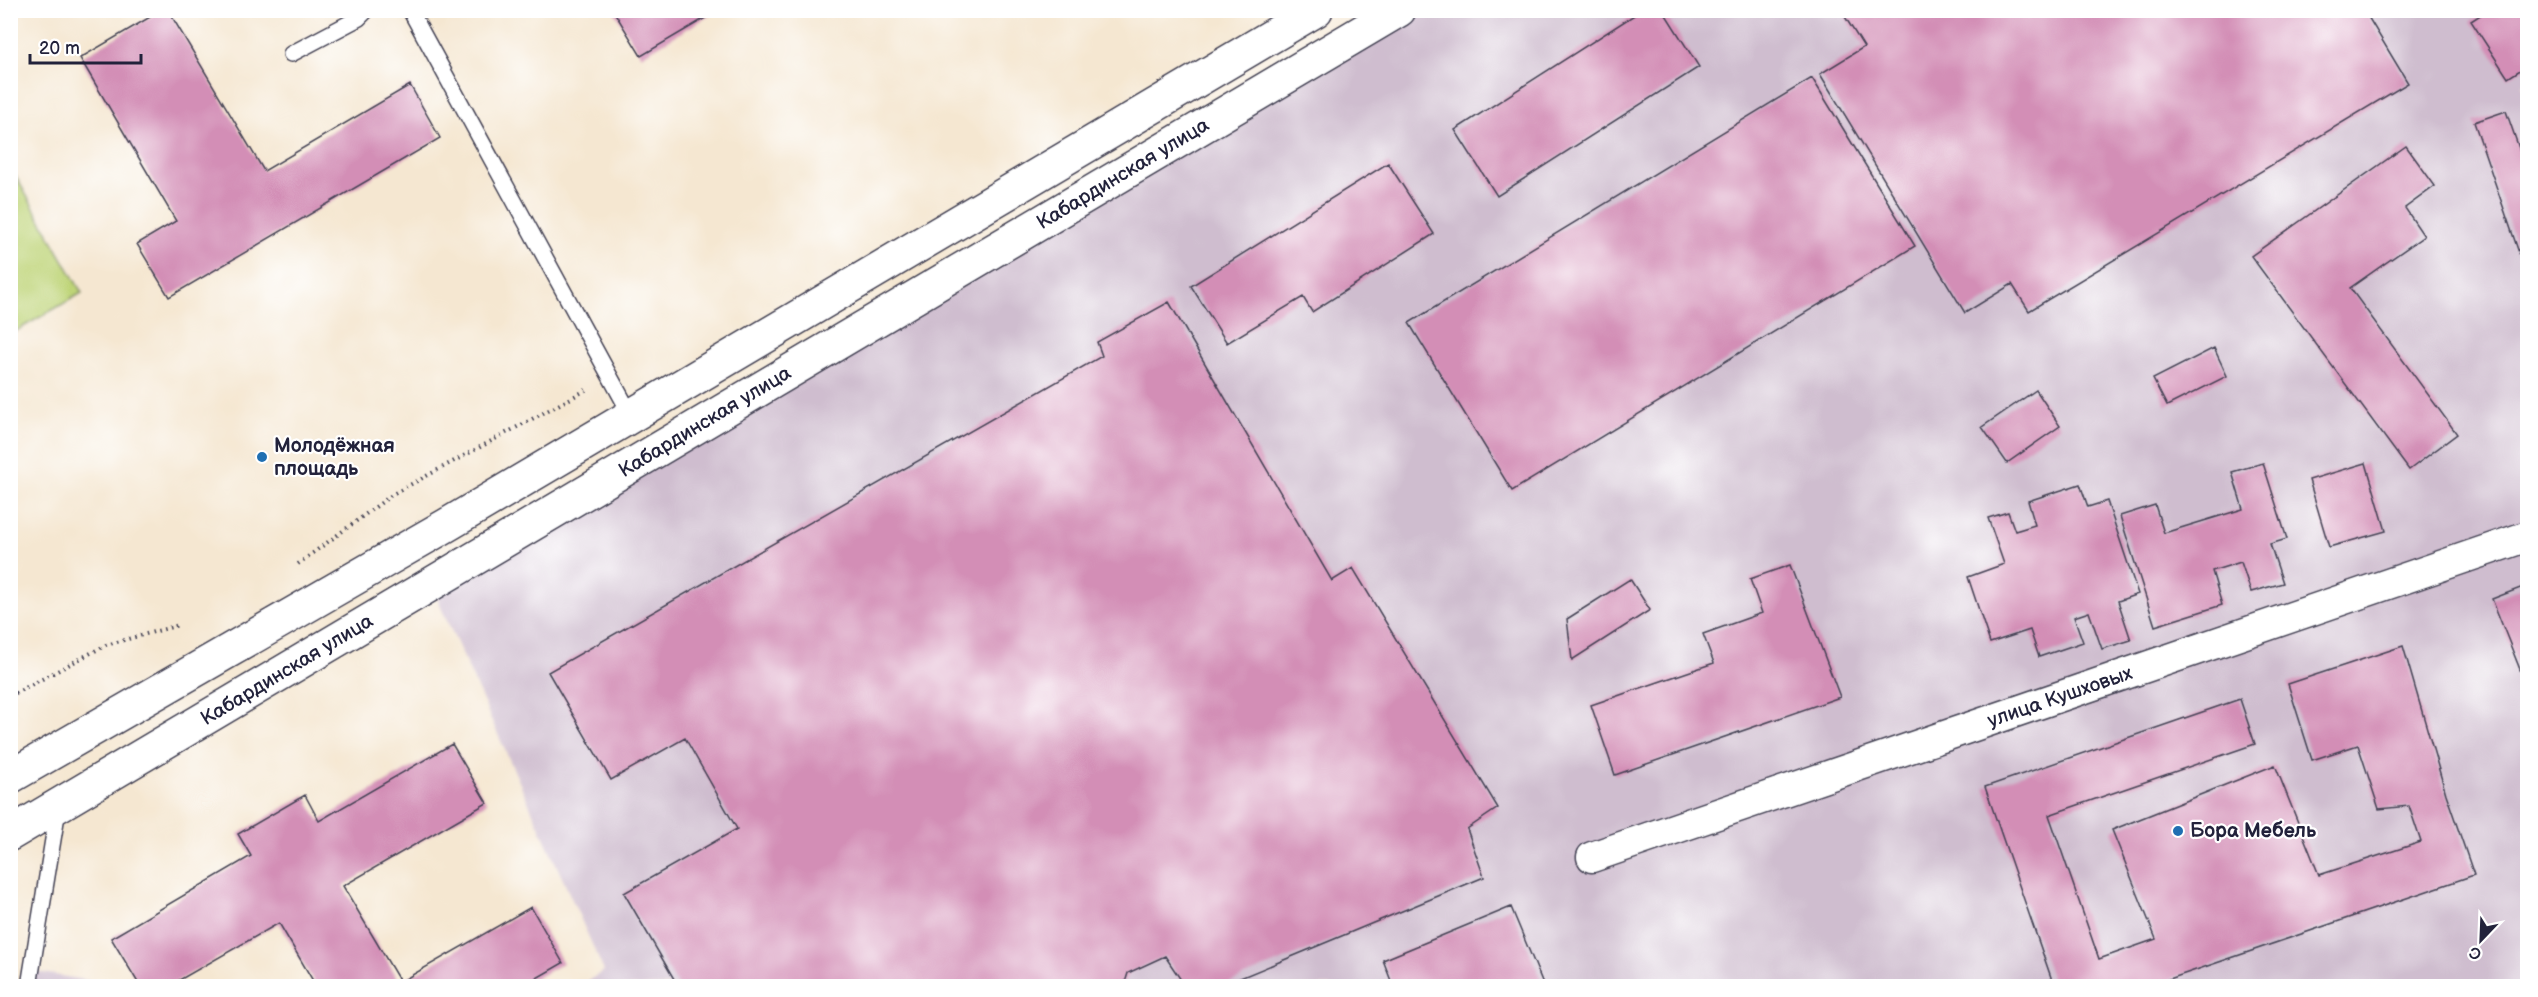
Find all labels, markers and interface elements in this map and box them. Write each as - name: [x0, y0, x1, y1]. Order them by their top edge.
- scale bar: [30, 27, 141, 65]
- text: 20 m: [39, 38, 80, 59]
- street label: Кабардинская улица: [1033, 113, 1214, 235]
- street label: Кабардинская улица: [615, 361, 796, 483]
- place label: Молодёжная площадь: [274, 434, 395, 481]
- marker: Молодёжная площадь: [255, 450, 269, 464]
- street label: Кабардинская улица: [197, 609, 378, 731]
- street label: улица Кушховых: [1984, 661, 2136, 733]
- place label: Бора Мебель: [2190, 819, 2317, 843]
- marker: Бора Мебель: [2171, 824, 2185, 838]
- north arrow: [2451, 910, 2511, 970]
- text: С: [2467, 942, 2485, 963]

